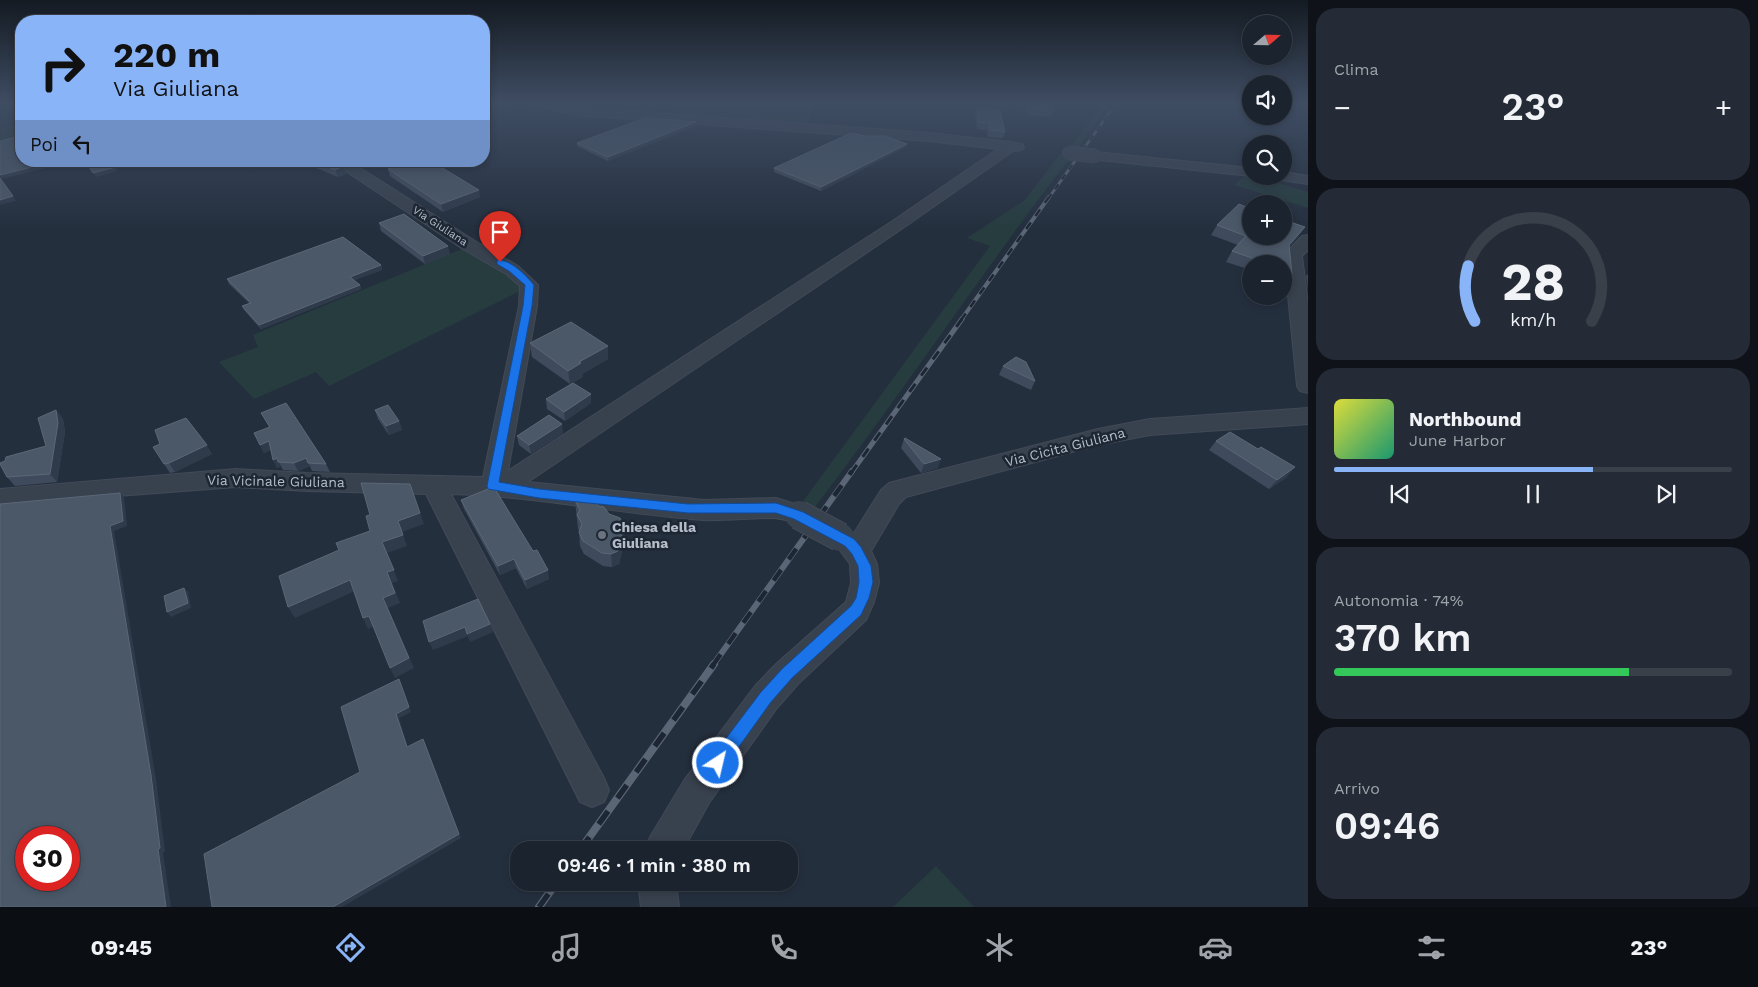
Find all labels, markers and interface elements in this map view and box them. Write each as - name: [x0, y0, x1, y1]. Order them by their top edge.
- north arrow: [1242, 15, 1292, 65]
- map controls: [1242, 15, 1292, 305]
- text: 220 m: [113, 34, 220, 76]
- icon: right: [30, 35, 95, 100]
- text: Clima: [1334, 60, 1378, 79]
- button: sound: [1242, 75, 1292, 125]
- text: Via Giuliana: [113, 76, 239, 101]
- text: 23°: [1501, 85, 1565, 129]
- text: −: [1334, 91, 1351, 124]
- text: +: [1715, 91, 1732, 124]
- icon: left: [68, 130, 96, 158]
- text: Poi: [30, 133, 58, 156]
- button: search: [1242, 135, 1292, 185]
- button: +: [1242, 195, 1292, 245]
- street label: Via Giuliana: [410, 203, 470, 249]
- pin: [479, 211, 521, 262]
- icon: arrive: [486, 218, 514, 246]
- text: 28: [1501, 252, 1565, 313]
- button: −: [1242, 255, 1292, 305]
- text: km/h: [1510, 309, 1556, 330]
- text: Northbound: [1409, 408, 1521, 431]
- street label: Via Cicita Giuliana: [1003, 424, 1127, 470]
- text: June Harbor: [1409, 431, 1506, 450]
- street label: Via Vicinale Giuliana: [207, 472, 345, 490]
- icon: previous: [1386, 480, 1414, 508]
- icon: pause: [1519, 480, 1547, 508]
- icon: next: [1652, 480, 1680, 508]
- place label: Chiesa della Giuliana: [612, 519, 697, 551]
- marker: Chiesa della Giuliana: [596, 529, 608, 541]
- text: Autonomia · 74%: [1334, 591, 1464, 610]
- text: 370 km: [1334, 616, 1471, 660]
- position arrow: [691, 736, 743, 788]
- text: Arrivo: [1334, 779, 1380, 798]
- text: 09:46: [1334, 804, 1440, 848]
- speed limit sign: 30: [15, 826, 80, 891]
- text: 09:46 · 1 min · 380 m: [557, 854, 751, 877]
- icon: directions: [333, 930, 368, 965]
- icon: music: [549, 930, 584, 965]
- icon: phone: [766, 930, 801, 965]
- icon: climate: [982, 930, 1017, 965]
- icon: car: [1198, 930, 1233, 965]
- icon: filters: [1414, 930, 1449, 965]
- text: 09:45: [91, 935, 152, 960]
- text: 23°: [1630, 935, 1667, 960]

